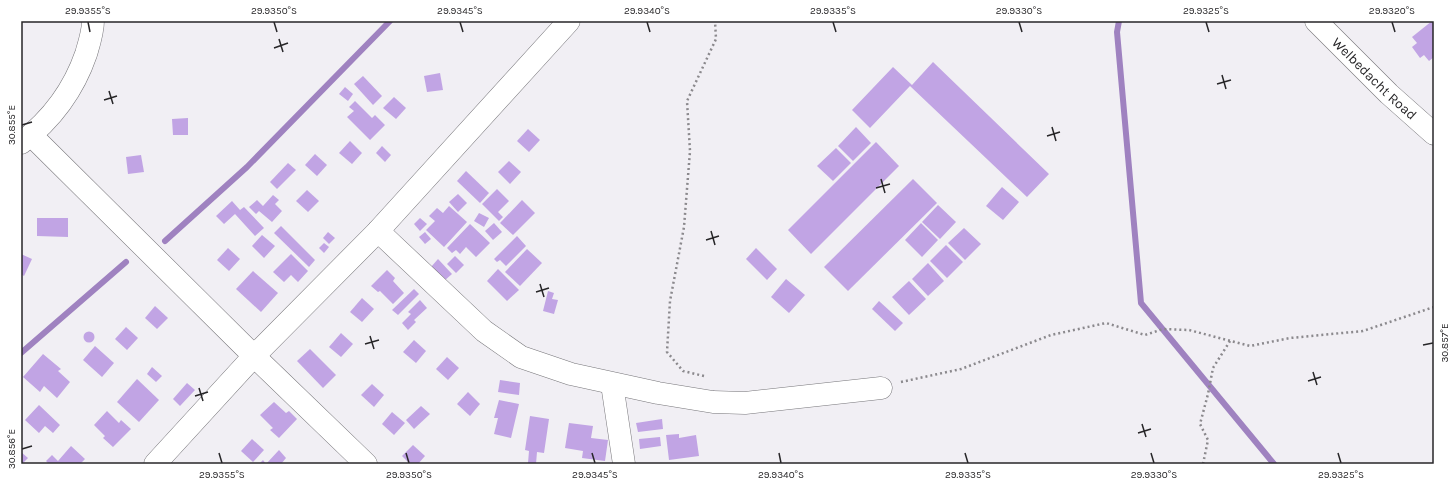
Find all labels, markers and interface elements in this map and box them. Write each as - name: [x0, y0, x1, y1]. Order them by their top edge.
- text: 29.9355°S: [65, 5, 111, 17]
- text: 29.9350°S: [251, 5, 297, 17]
- text: 29.9345°S: [437, 5, 483, 17]
- text: 29.9340°S: [624, 5, 670, 17]
- text: 29.9335°S: [810, 5, 856, 17]
- text: 29.9330°S: [996, 5, 1042, 17]
- text: 29.9325°S: [1183, 5, 1229, 17]
- text: 29.9320°S: [1369, 5, 1415, 17]
- street label: Welbedacht Road: [1329, 34, 1420, 123]
- text: 30.855°E: [6, 105, 18, 145]
- text: 30.857°E: [1439, 323, 1451, 363]
- text: 30.856°E: [6, 429, 18, 469]
- text: 29.9355°S: [199, 469, 245, 481]
- text: 29.9350°S: [386, 469, 432, 481]
- text: 29.9345°S: [572, 469, 618, 481]
- text: 29.9340°S: [758, 469, 804, 481]
- text: 29.9335°S: [945, 469, 991, 481]
- text: 29.9330°S: [1131, 469, 1177, 481]
- text: 29.9325°S: [1318, 469, 1364, 481]

